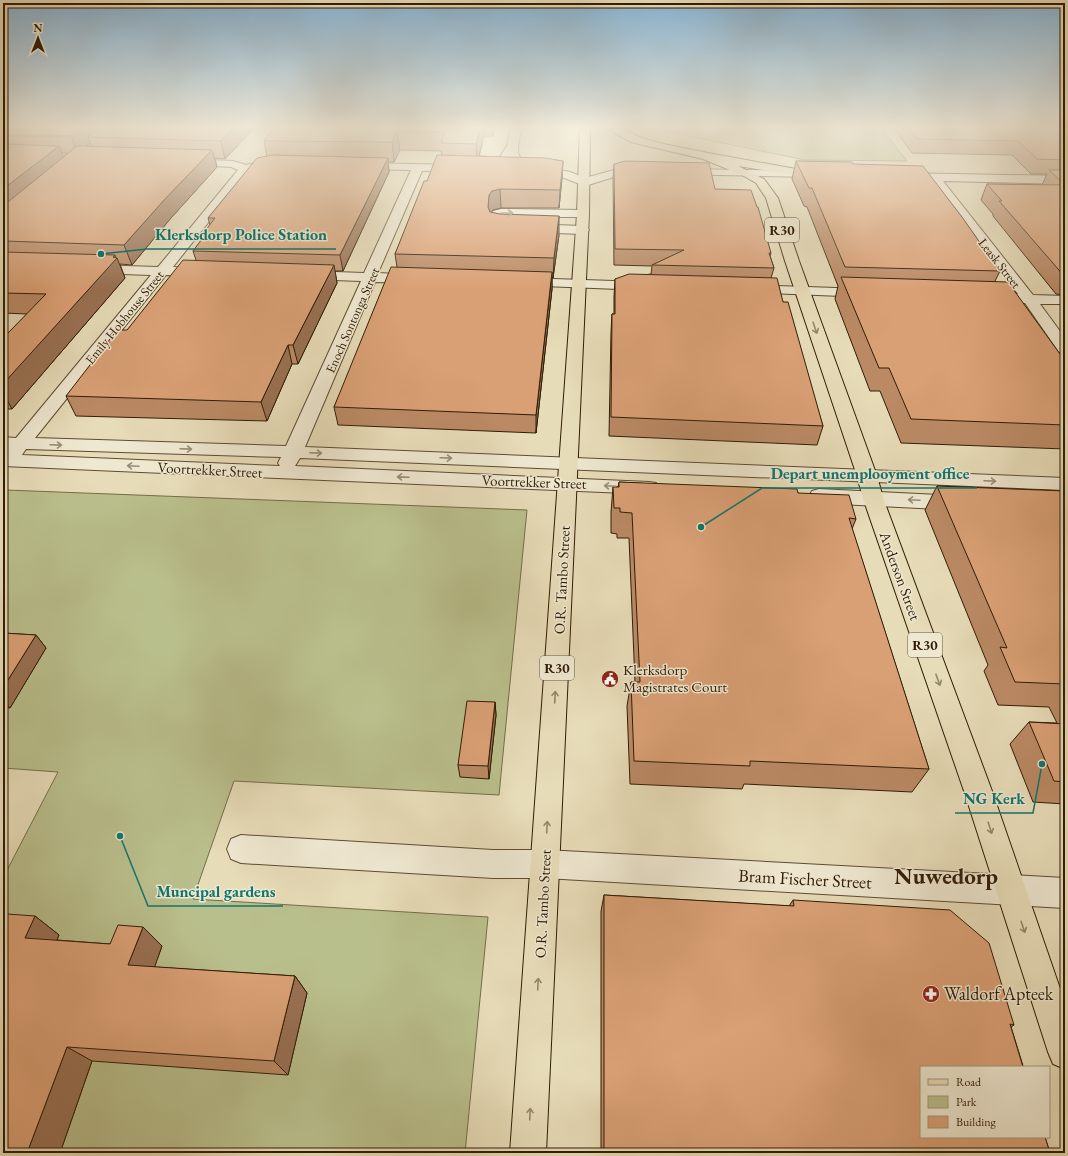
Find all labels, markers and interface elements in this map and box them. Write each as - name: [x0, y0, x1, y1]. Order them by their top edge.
- north arrow: [18, 18, 58, 58]
- text: N: [34, 21, 43, 35]
- one-way arrow: [500, 209, 513, 217]
- road number: R30: [765, 218, 799, 242]
- callout: Klerksdorp Police Station: [147, 221, 336, 249]
- text: Klerksdorp Police Station: [155, 224, 327, 245]
- street label: Leask Street: [975, 235, 1025, 292]
- street label: Enoch Sontonga Street: [322, 265, 383, 376]
- street label: Emily Hobhouse Street: [81, 267, 167, 368]
- one-way arrow: [812, 321, 819, 334]
- one-way arrow: [49, 441, 62, 448]
- one-way arrow: [179, 445, 192, 452]
- one-way arrow: [309, 449, 322, 457]
- one-way arrow: [439, 454, 452, 462]
- street label: Voortrekker Street: [157, 457, 263, 482]
- callout: Depart unemplooyment office: [762, 460, 977, 488]
- one-way arrow: [127, 462, 140, 470]
- text: Depart unemplooyment office: [771, 463, 970, 484]
- street label: Voortrekker Street: [481, 470, 587, 493]
- one-way arrow: [397, 474, 410, 481]
- one-way arrow: [983, 477, 996, 485]
- one-way arrow: [604, 482, 617, 489]
- one-way arrow: [908, 497, 921, 504]
- street label: O.R. Tambo Street: [549, 525, 574, 635]
- street label: Anderson Street: [875, 528, 925, 623]
- road number: R30: [908, 633, 942, 657]
- road number: R30: [540, 656, 574, 680]
- place label: Klerksdorp Magistrates Court: [623, 660, 727, 696]
- public building icon: Klerksdorp Magistrates Court: [600, 669, 620, 689]
- one-way arrow: [934, 674, 942, 686]
- one-way arrow: [551, 691, 559, 704]
- callout: NG Kerk: [955, 785, 1033, 813]
- text: NG Kerk: [963, 788, 1025, 809]
- one-way arrow: [544, 821, 551, 834]
- one-way arrow: [987, 821, 994, 834]
- street label: O.R. Tambo Street: [530, 849, 555, 959]
- district label: Nuwedorp: [894, 861, 998, 891]
- street label: Bram Fischer Street: [738, 864, 873, 893]
- callout: Muncipal gardens: [148, 878, 283, 906]
- text: Muncipal gardens: [156, 881, 276, 902]
- one-way arrow: [1020, 920, 1027, 933]
- one-way arrow: [535, 978, 542, 991]
- place label: Waldorf Apteek: [944, 982, 1054, 1005]
- pharmacy icon: Waldorf Apteek: [921, 984, 941, 1004]
- legend: [920, 1066, 1050, 1138]
- text: Road: [956, 1074, 982, 1090]
- text: Park: [956, 1094, 977, 1110]
- one-way arrow: [527, 1108, 534, 1121]
- text: Building: [956, 1114, 997, 1130]

